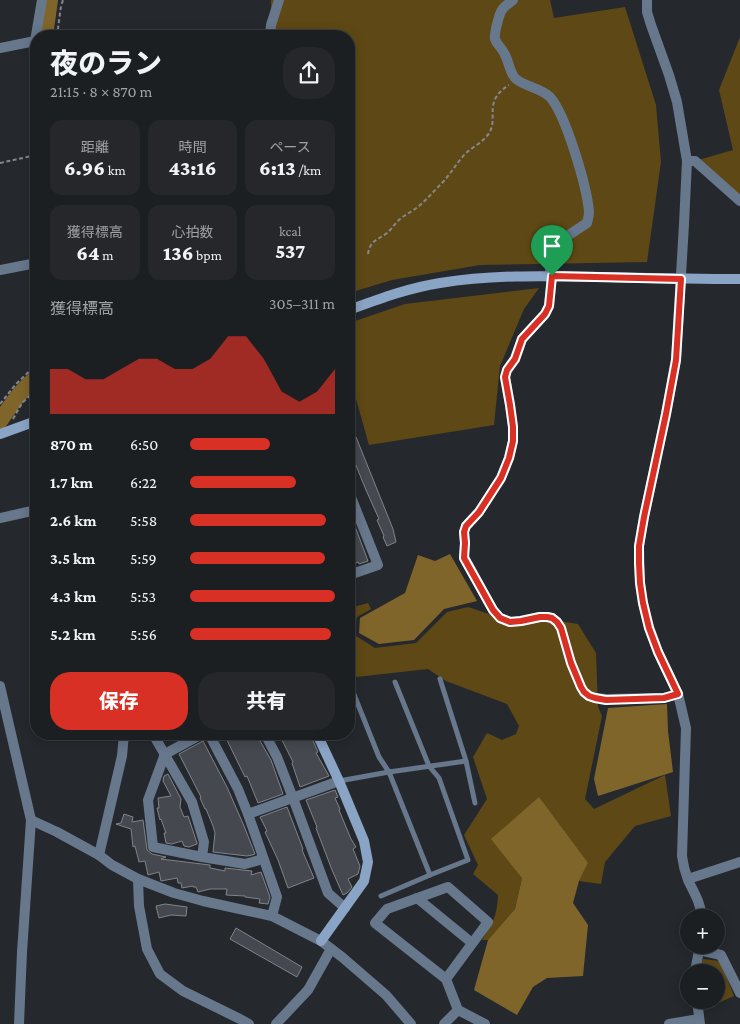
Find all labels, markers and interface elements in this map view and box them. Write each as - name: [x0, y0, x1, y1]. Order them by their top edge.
- button: share: [283, 47, 335, 99]
- text: 夜のラン: [50, 48, 162, 79]
- text: 21:15 · 8 × 870 m: [50, 83, 152, 100]
- text: 距離: [81, 139, 109, 155]
- text: 時間: [178, 139, 206, 155]
- text: ペース: [270, 139, 311, 155]
- text: 6.96: [64, 156, 105, 180]
- text: 43:16: [169, 156, 216, 180]
- text: 6:13: [259, 156, 296, 180]
- text: km: [105, 162, 126, 178]
- text: /km: [296, 162, 321, 178]
- text: kcal: [279, 223, 301, 239]
- text: 獲得標高: [67, 224, 123, 240]
- text: 心拍数: [171, 224, 213, 240]
- pin: [531, 225, 573, 276]
- icon: arrive: [538, 232, 566, 260]
- text: 537: [275, 239, 305, 263]
- text: 64: [76, 241, 100, 265]
- text: 136: [163, 241, 193, 265]
- text: m: [100, 247, 113, 263]
- text: bpm: [193, 247, 222, 263]
- text: 305–311 m: [269, 295, 335, 312]
- text: 獲得標高: [50, 300, 114, 317]
- text: 870 m: [50, 436, 93, 453]
- text: 6:50: [130, 436, 158, 453]
- text: 1.7 km: [50, 474, 93, 491]
- text: 6:22: [130, 474, 157, 491]
- text: 2.6 km: [50, 512, 97, 529]
- text: 5:58: [130, 512, 157, 529]
- text: 3.5 km: [50, 550, 95, 567]
- text: 5:59: [130, 550, 157, 567]
- text: 4.3 km: [50, 588, 96, 605]
- text: 5:53: [130, 588, 156, 605]
- text: 5.2 km: [50, 626, 96, 643]
- text: 5:56: [130, 626, 157, 643]
- button: 保存: [50, 672, 188, 730]
- button: 共有: [198, 672, 335, 730]
- map controls: [680, 909, 725, 1009]
- button: +: [680, 909, 725, 954]
- button: −: [680, 964, 725, 1009]

